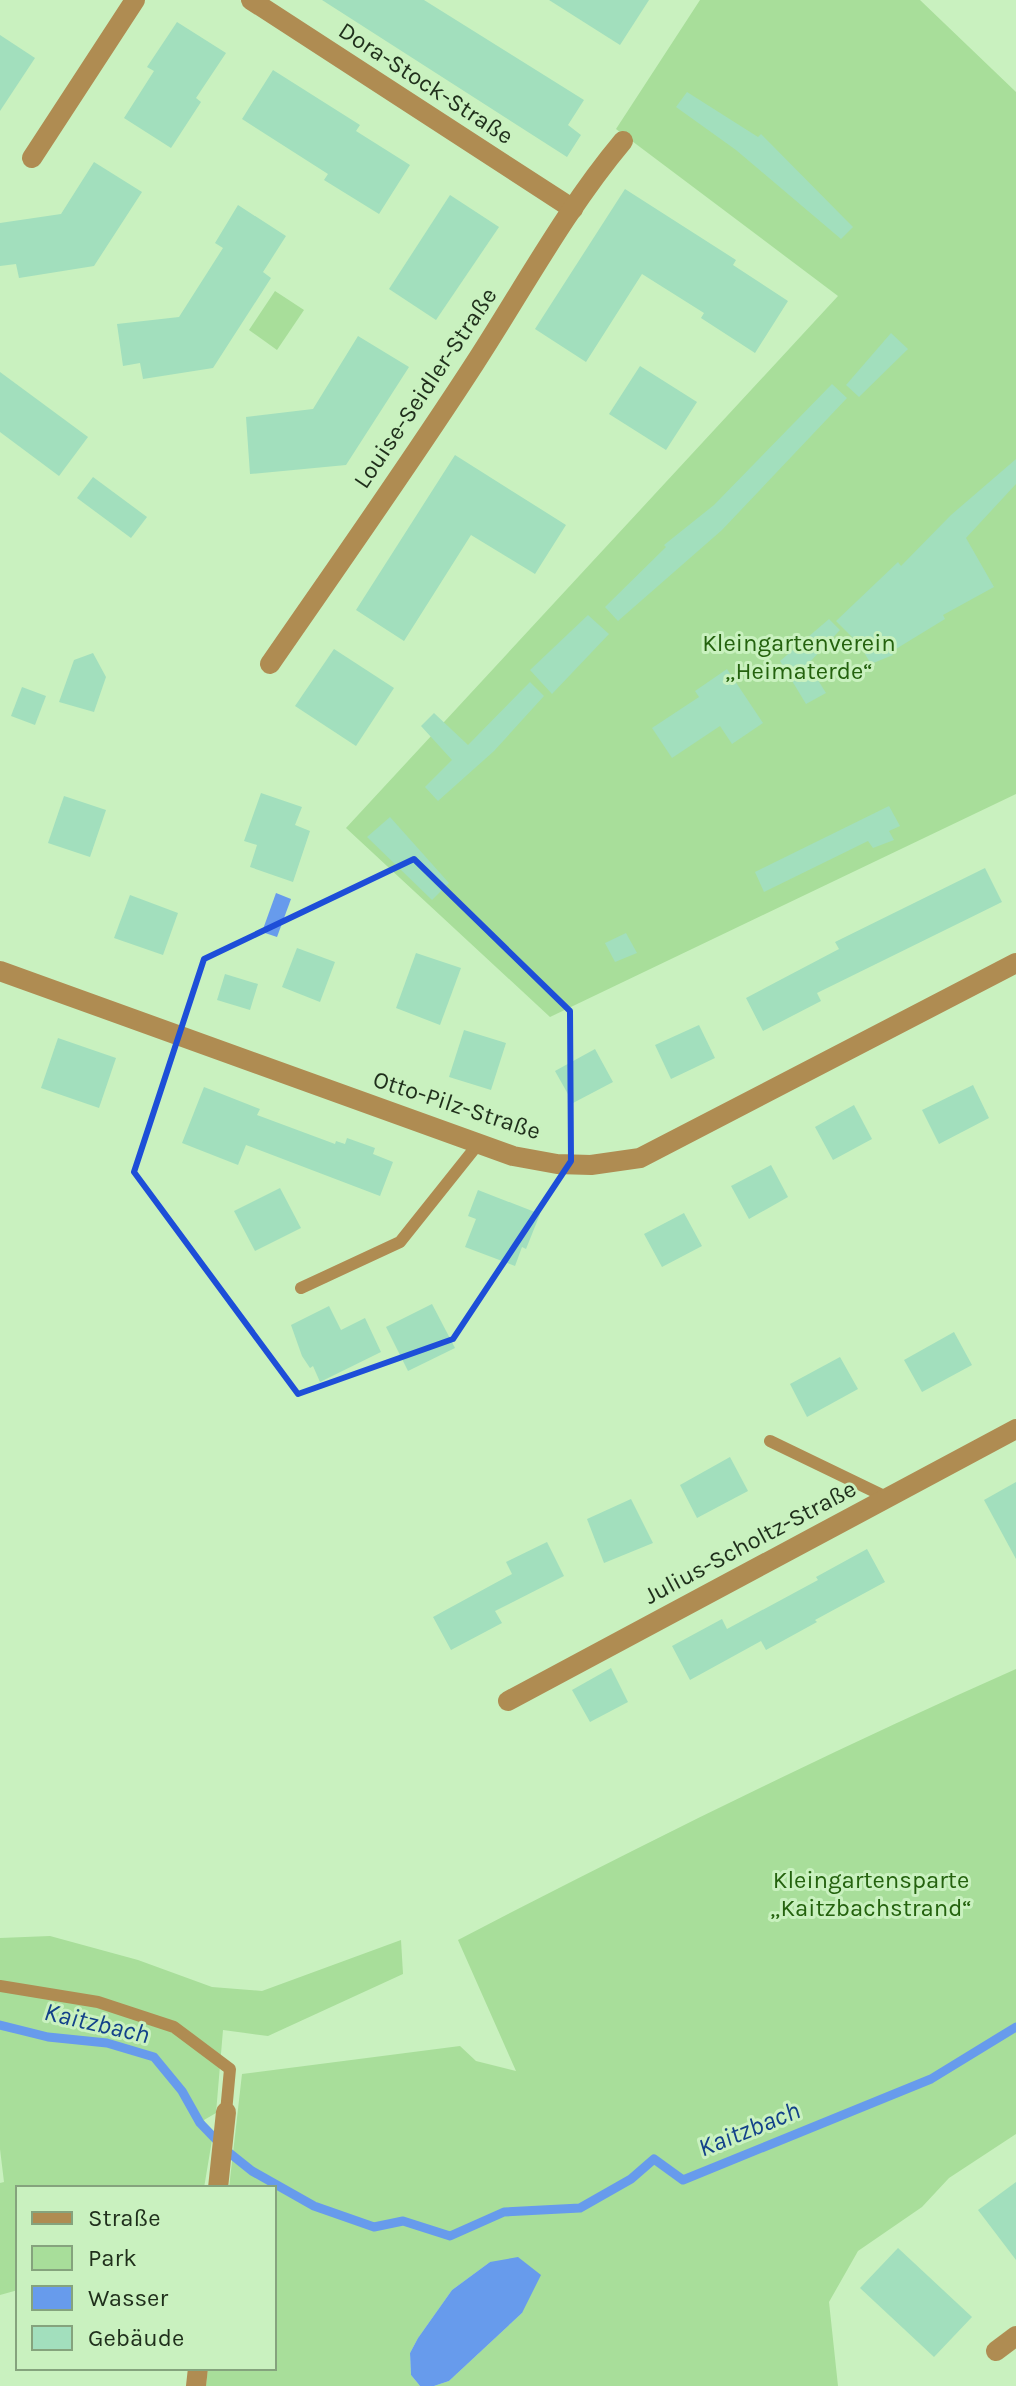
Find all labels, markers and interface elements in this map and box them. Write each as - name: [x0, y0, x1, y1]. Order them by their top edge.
- street label: Dora-Stock-Straße: [333, 16, 519, 150]
- street label: Louise-Seidler-Straße: [347, 282, 503, 494]
- park label: Kleingartenverein „Heimaterde“: [702, 629, 896, 685]
- street label: Otto-Pilz-Straße: [370, 1065, 544, 1145]
- street label: Julius-Scholtz-Straße: [639, 1474, 861, 1610]
- park label: Kleingartensparte „Kaitzbachstrand“: [770, 1866, 972, 1922]
- water label: Kaitzbach: [41, 1996, 153, 2050]
- water label: Kaitzbach: [693, 2095, 805, 2163]
- legend: [16, 2186, 276, 2370]
- text: Straße: [88, 2204, 160, 2232]
- text: Park: [88, 2244, 137, 2272]
- text: Wasser: [88, 2284, 168, 2312]
- text: Gebäude: [88, 2324, 184, 2352]

